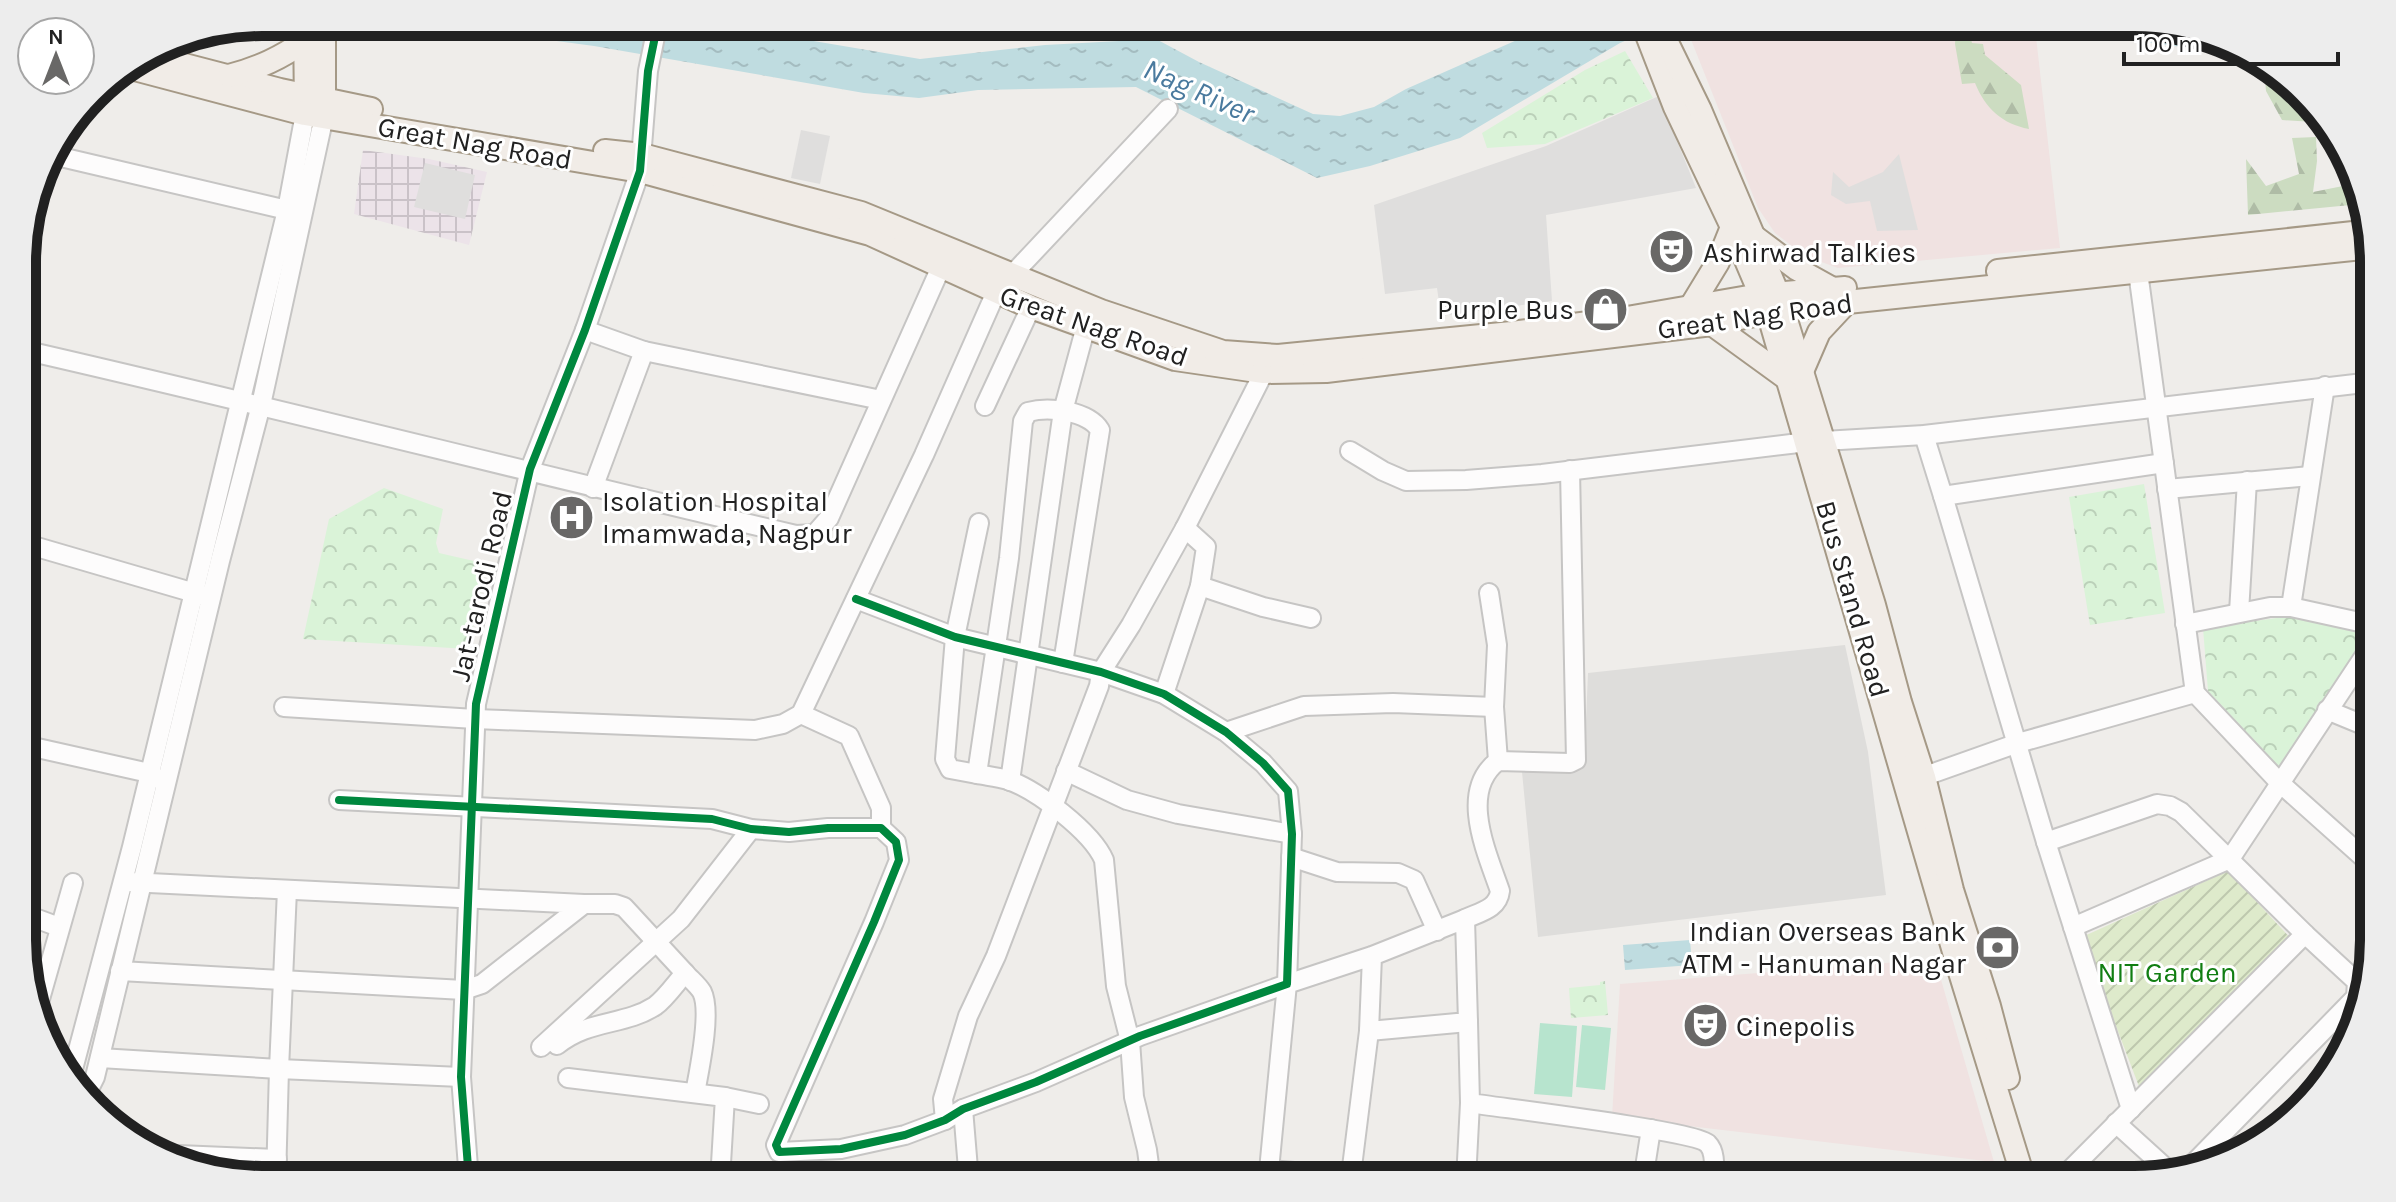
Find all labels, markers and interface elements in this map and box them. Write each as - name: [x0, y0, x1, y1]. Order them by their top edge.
- north arrow: [16, 16, 96, 96]
- scale bar: [2124, 16, 2338, 66]
- text: N: [48, 24, 64, 50]
- text: 100 m: [2136, 30, 2201, 58]
- water label: Nag River: [1138, 51, 1262, 132]
- street label: Great Nag Road: [375, 110, 575, 176]
- theatre icon: Ashirwad Talkies: [1648, 228, 1696, 276]
- place label: Ashirwad Talkies: [1703, 236, 1916, 269]
- street label: Great Nag Road: [996, 278, 1192, 374]
- shop icon: Purple Bus: [1581, 285, 1629, 333]
- street label: Great Nag Road: [1655, 286, 1855, 346]
- place label: Purple Bus: [1437, 293, 1574, 326]
- place label: Isolation Hospital Imamwada, Nagpur: [602, 485, 853, 550]
- street label: Jat-tarodi Road: [443, 488, 519, 684]
- hospital icon: Isolation Hospital Imamwada, Nagpur: [547, 493, 595, 541]
- street label: Bus Stand Road: [1809, 497, 1897, 701]
- place label: Indian Overseas Bank ATM - Hanuman Nagar: [1681, 915, 1967, 980]
- bank icon: Indian Overseas Bank ATM - Hanuman Nagar: [1973, 923, 2021, 971]
- park label: NIT Garden: [2097, 956, 2237, 989]
- theatre icon: Cinepolis: [1681, 1002, 1729, 1050]
- place label: Cinepolis: [1736, 1010, 1855, 1043]

